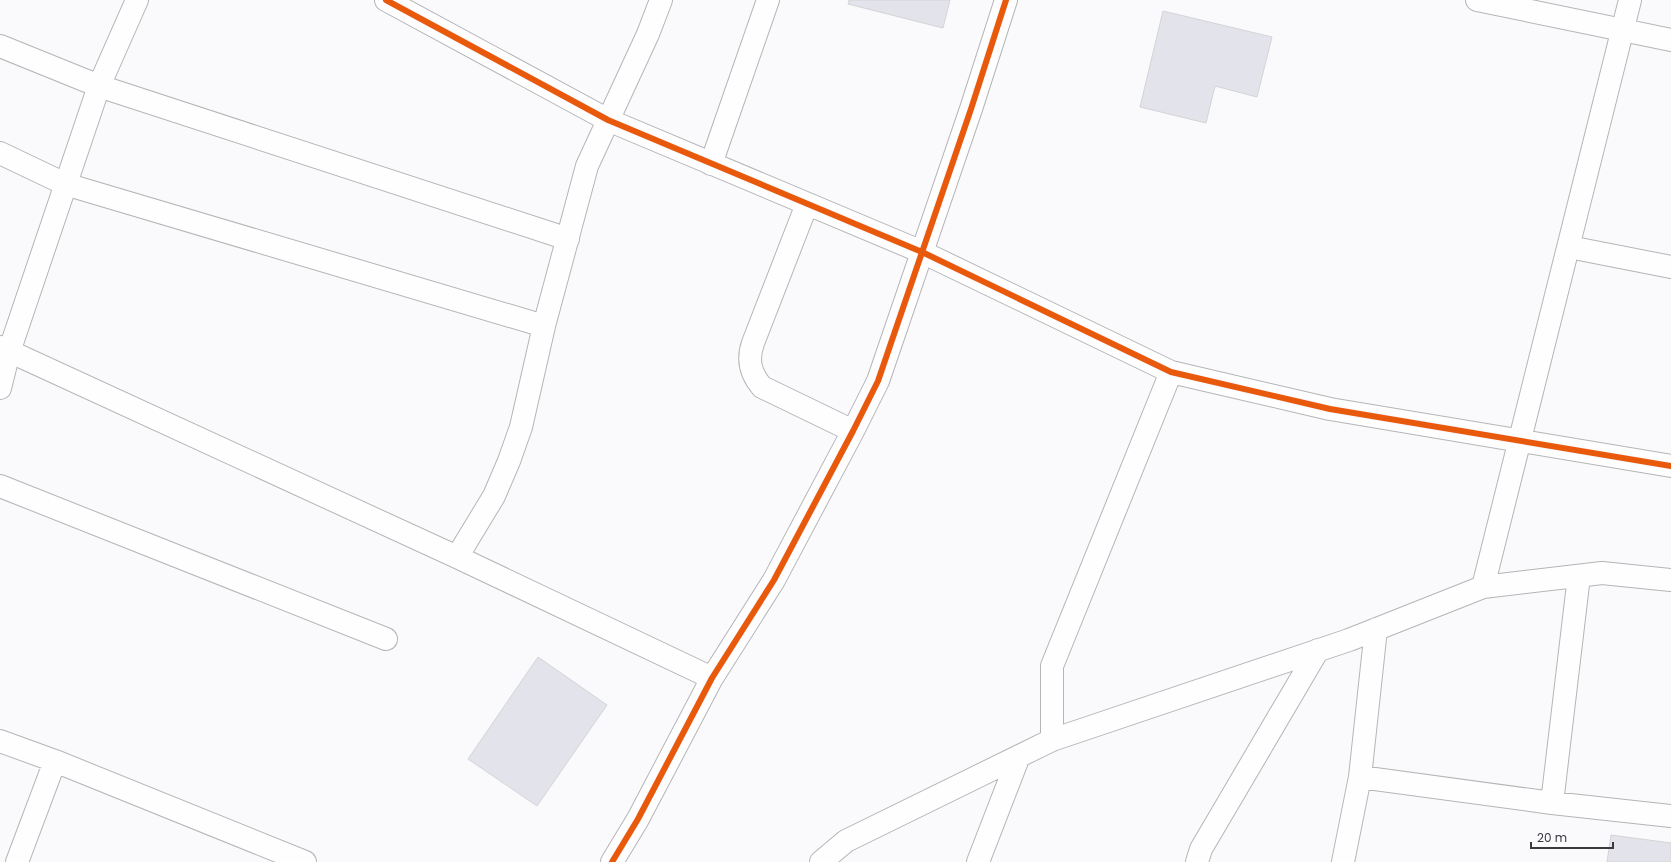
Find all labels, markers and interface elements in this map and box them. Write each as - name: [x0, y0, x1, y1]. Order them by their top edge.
- scale bar: [1531, 824, 1613, 850]
- text: 20 m: [1537, 829, 1567, 846]

